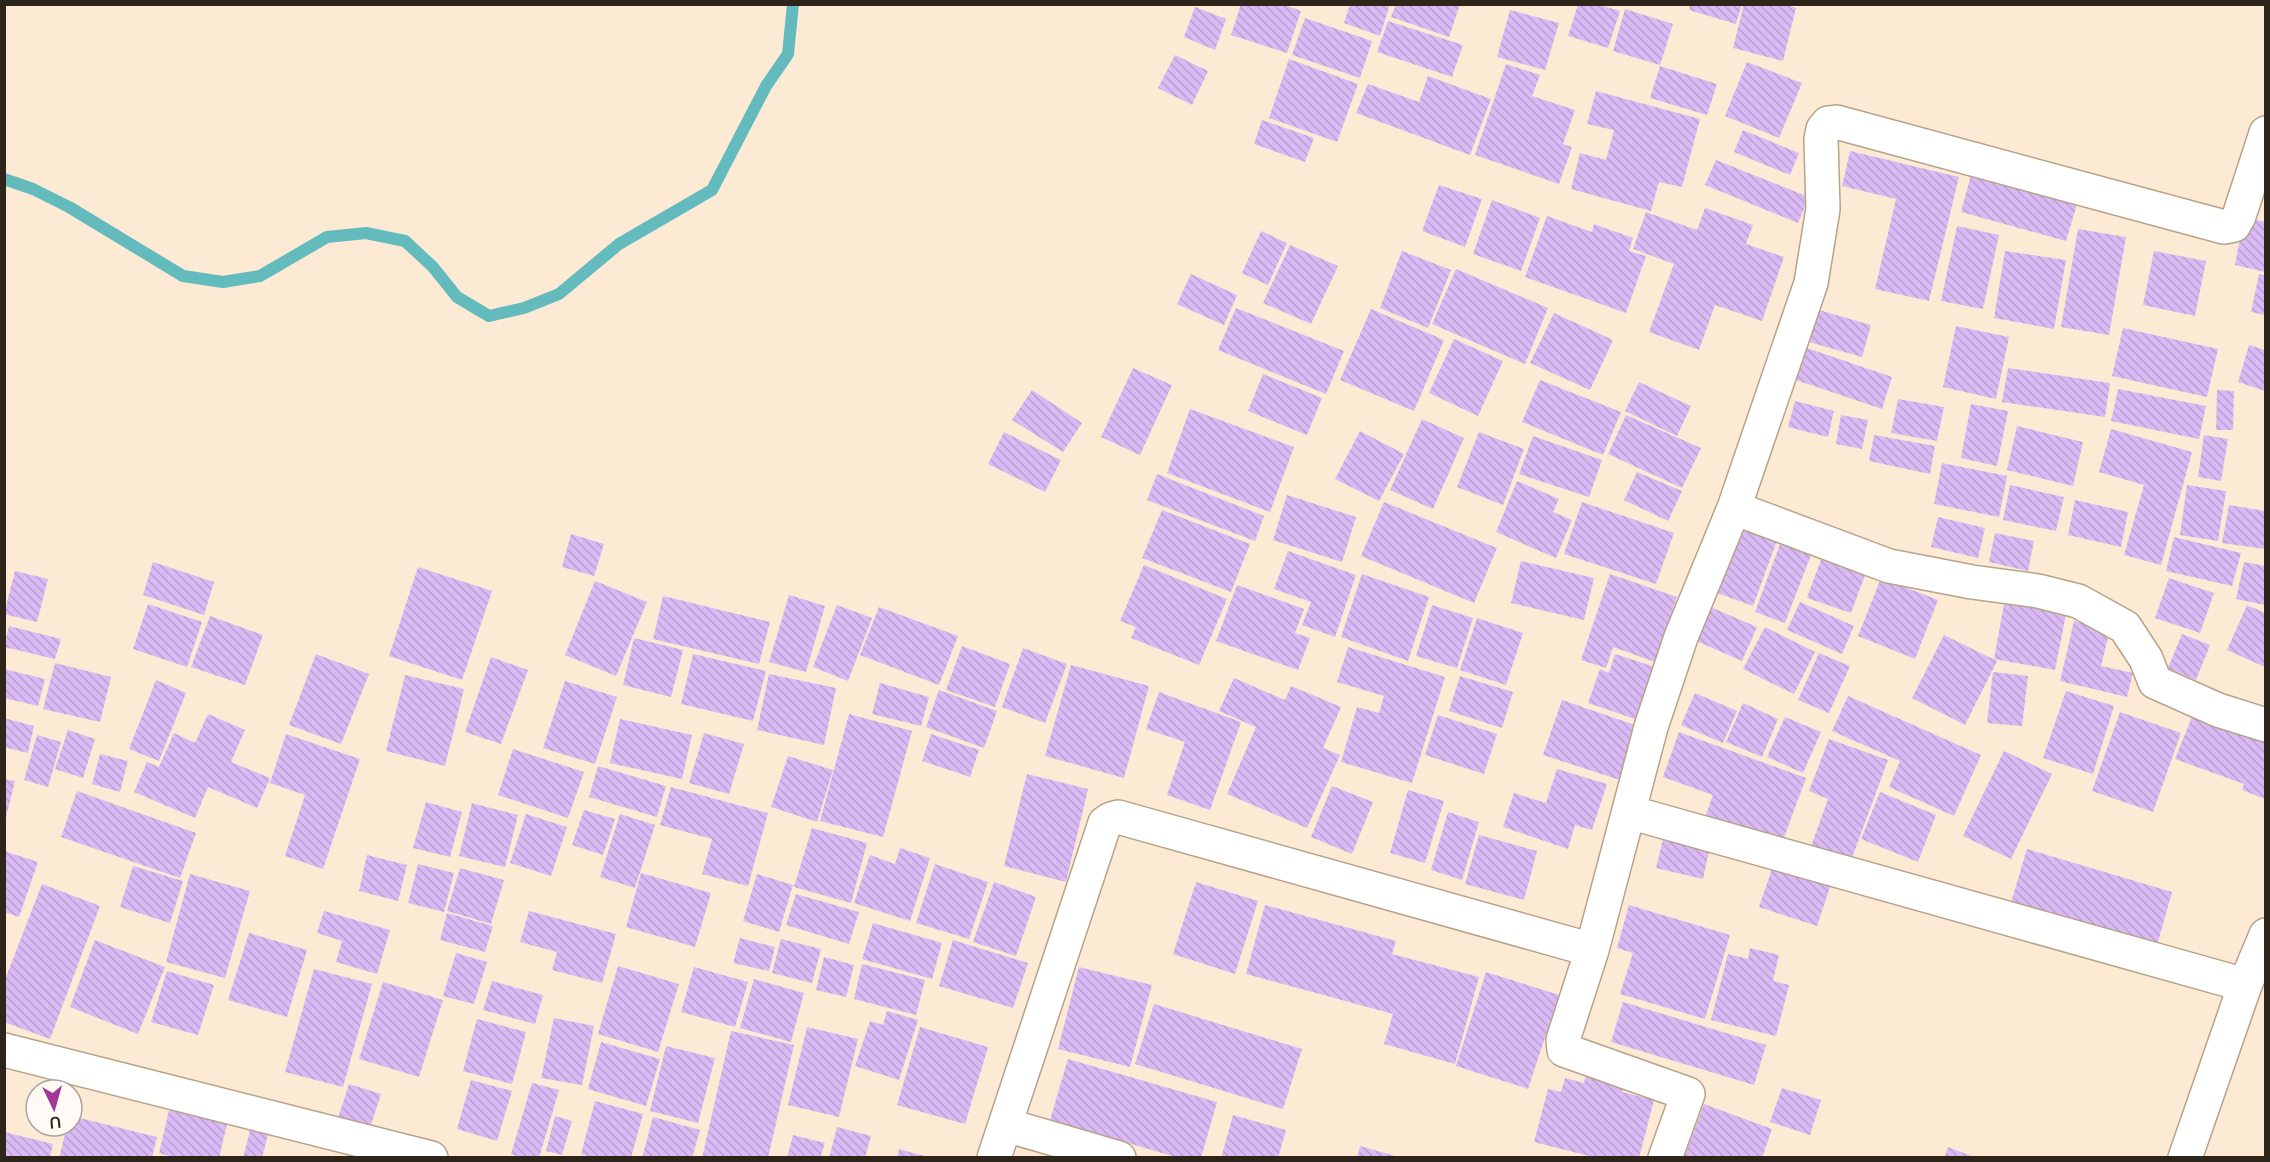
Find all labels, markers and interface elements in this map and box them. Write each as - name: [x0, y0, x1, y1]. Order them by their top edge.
- north arrow: [24, 1078, 84, 1138]
- text: U: [49, 1112, 62, 1133]

